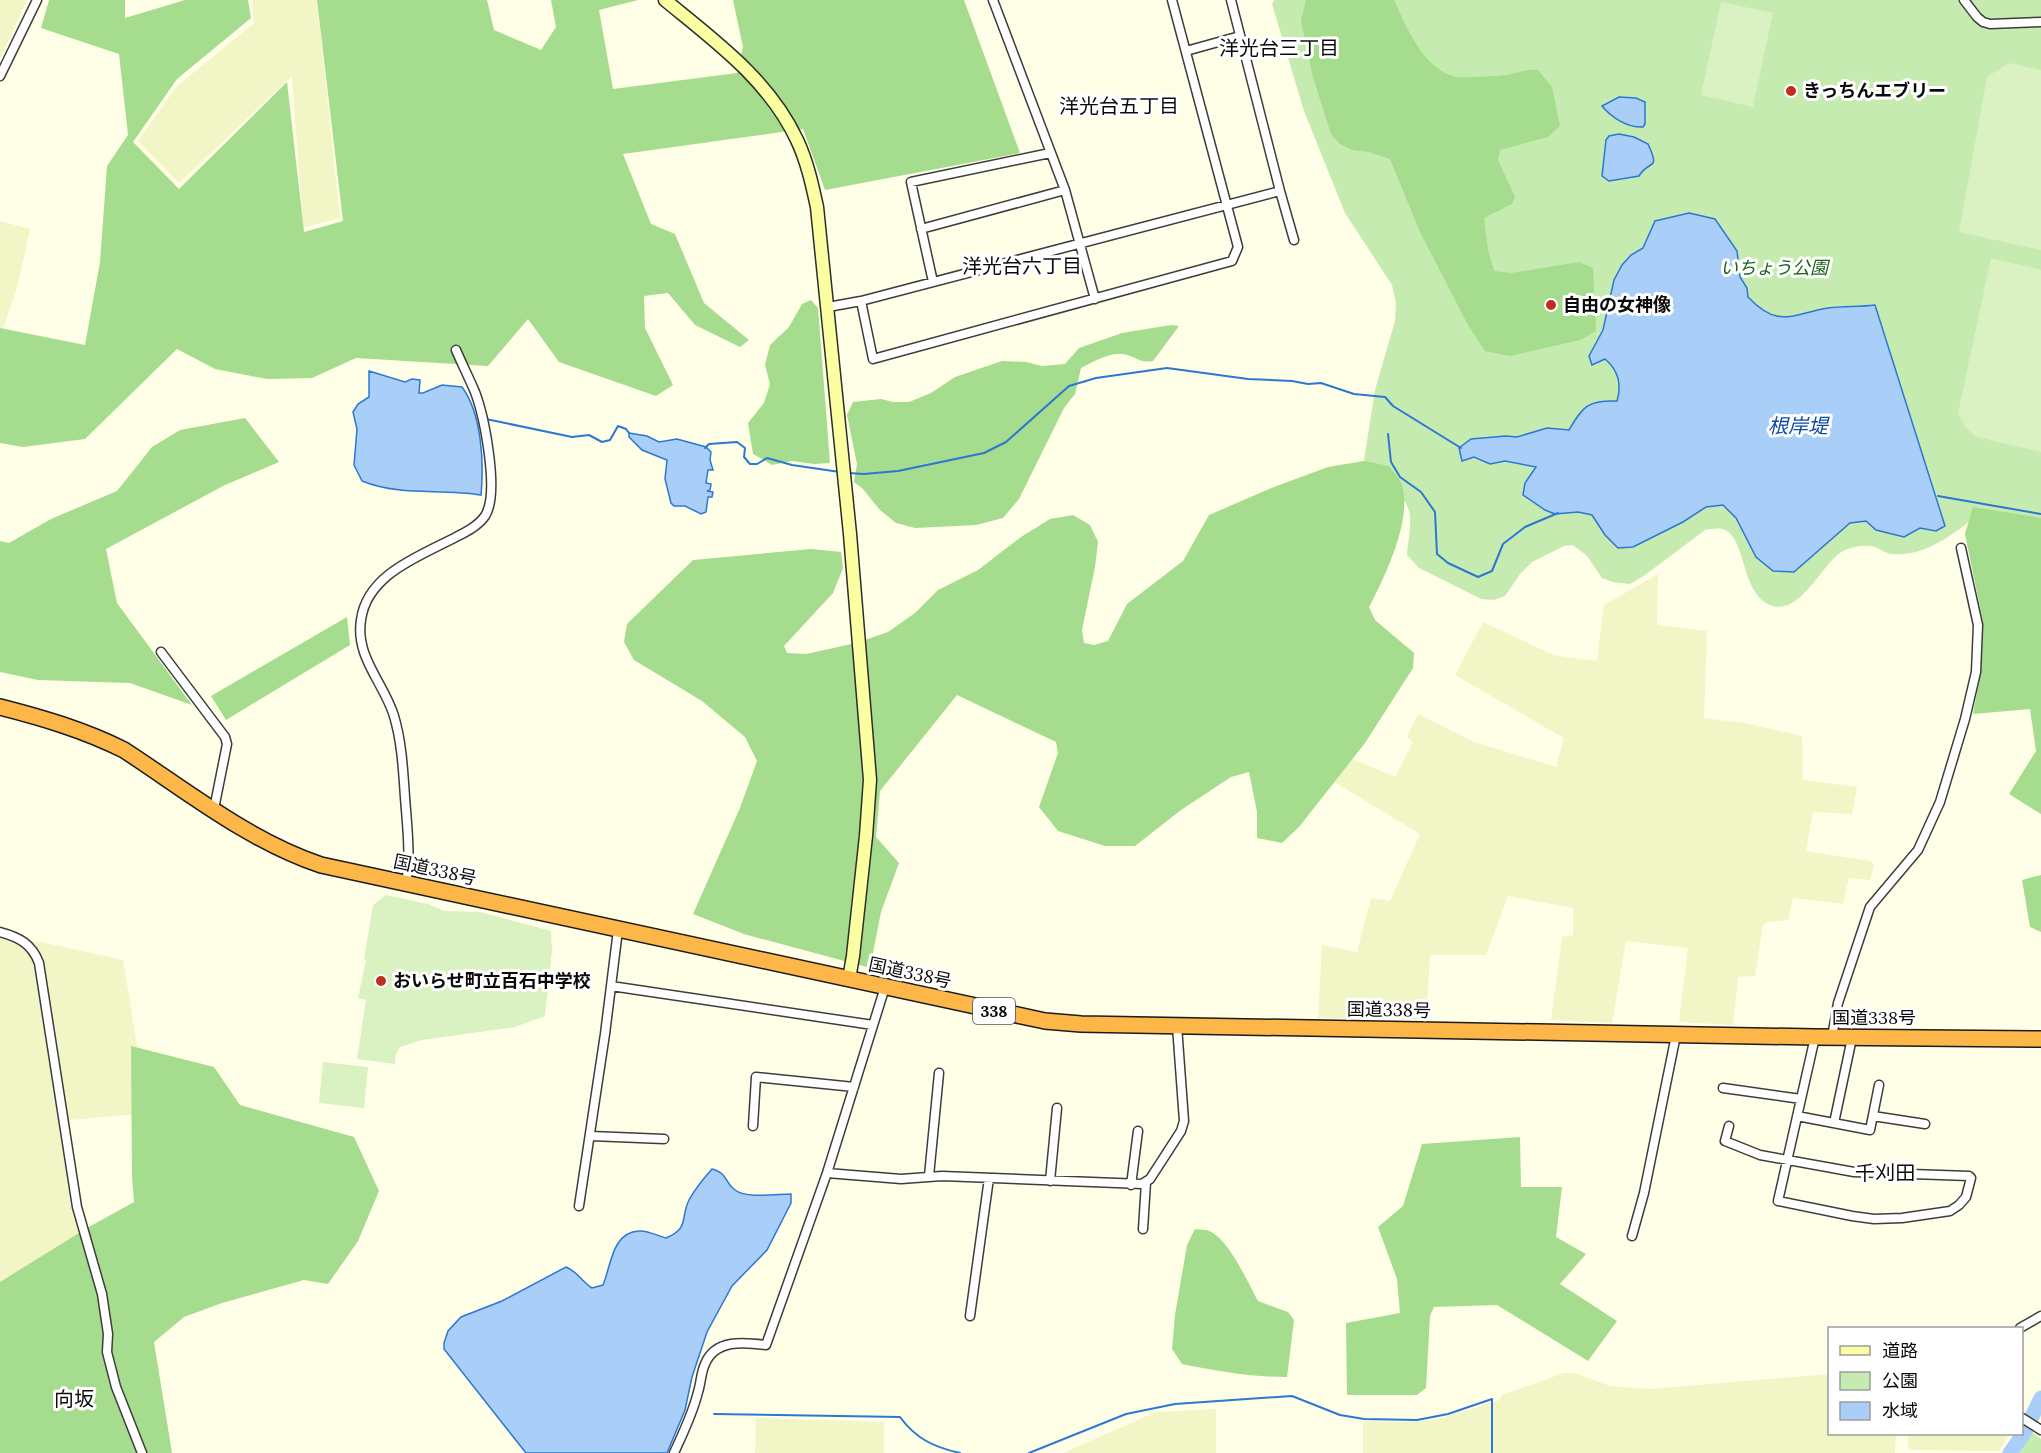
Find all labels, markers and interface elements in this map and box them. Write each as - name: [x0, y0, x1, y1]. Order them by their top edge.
- district label: 洋光台三丁目: [1219, 35, 1339, 60]
- place label: きっちんエブリー: [1803, 79, 1946, 102]
- marker: きっちんエブリー: [1784, 84, 1798, 98]
- district label: 洋光台五丁目: [1059, 93, 1179, 118]
- district label: 洋光台六丁目: [962, 253, 1082, 278]
- park label: いちょう公園: [1720, 256, 1831, 279]
- place label: 自由の女神像: [1563, 293, 1671, 316]
- marker: 自由の女神像: [1544, 298, 1558, 312]
- water label: 根岸堤: [1768, 413, 1830, 438]
- street label: 国道338号: [392, 850, 479, 890]
- street label: 国道338号: [867, 953, 954, 993]
- place label: おいらせ町立百石中学校: [393, 969, 591, 992]
- marker: おいらせ町立百石中学校: [374, 974, 388, 988]
- street label: 国道338号: [1347, 997, 1431, 1022]
- road number: 338: [973, 998, 1015, 1024]
- street label: 国道338号: [1832, 1006, 1916, 1029]
- district label: 千刈田: [1855, 1160, 1915, 1185]
- legend: [1828, 1327, 2023, 1435]
- text: 道路: [1882, 1339, 1918, 1362]
- text: 公園: [1882, 1369, 1918, 1392]
- district label: 向坂: [54, 1386, 94, 1411]
- text: 水域: [1882, 1399, 1918, 1422]

